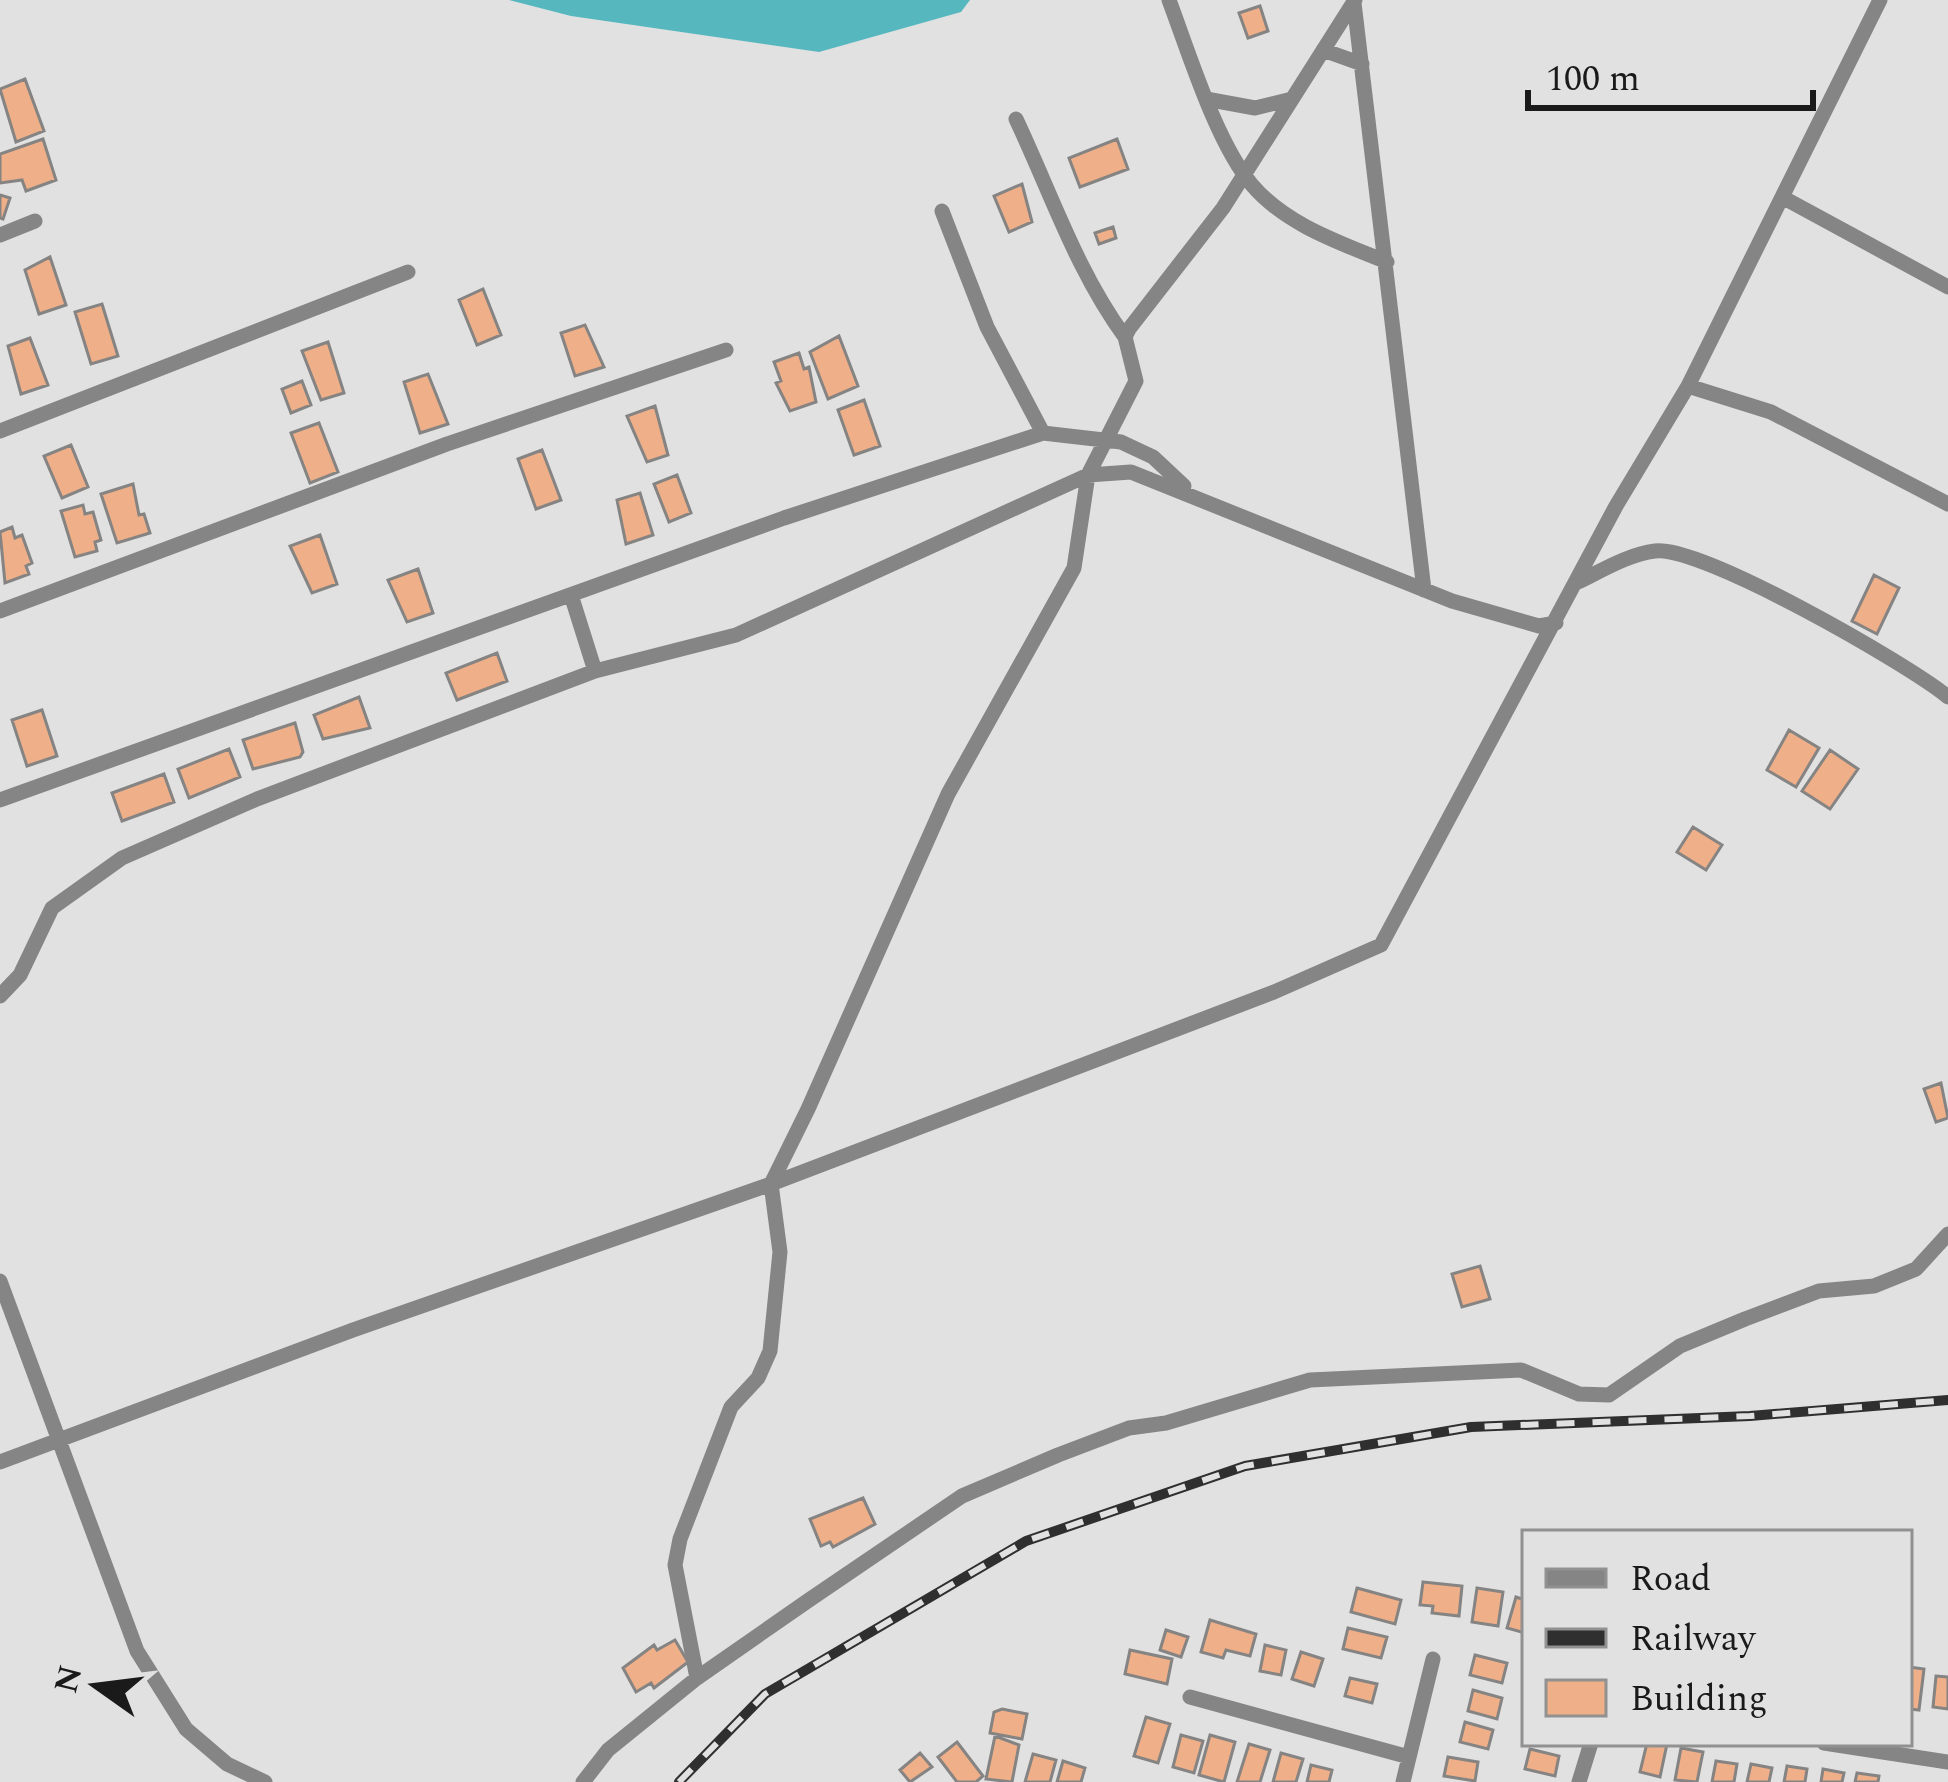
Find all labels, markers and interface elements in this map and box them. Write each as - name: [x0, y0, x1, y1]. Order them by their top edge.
- scale bar: [1528, 36, 1813, 110]
- text: 100 m: [1546, 52, 1640, 107]
- legend: [1522, 1530, 1912, 1746]
- text: Road: [1630, 1552, 1711, 1607]
- text: Railway: [1630, 1612, 1757, 1667]
- north arrow: [36, 1626, 156, 1746]
- text: N: [41, 1660, 96, 1698]
- text: Building: [1630, 1672, 1768, 1727]

